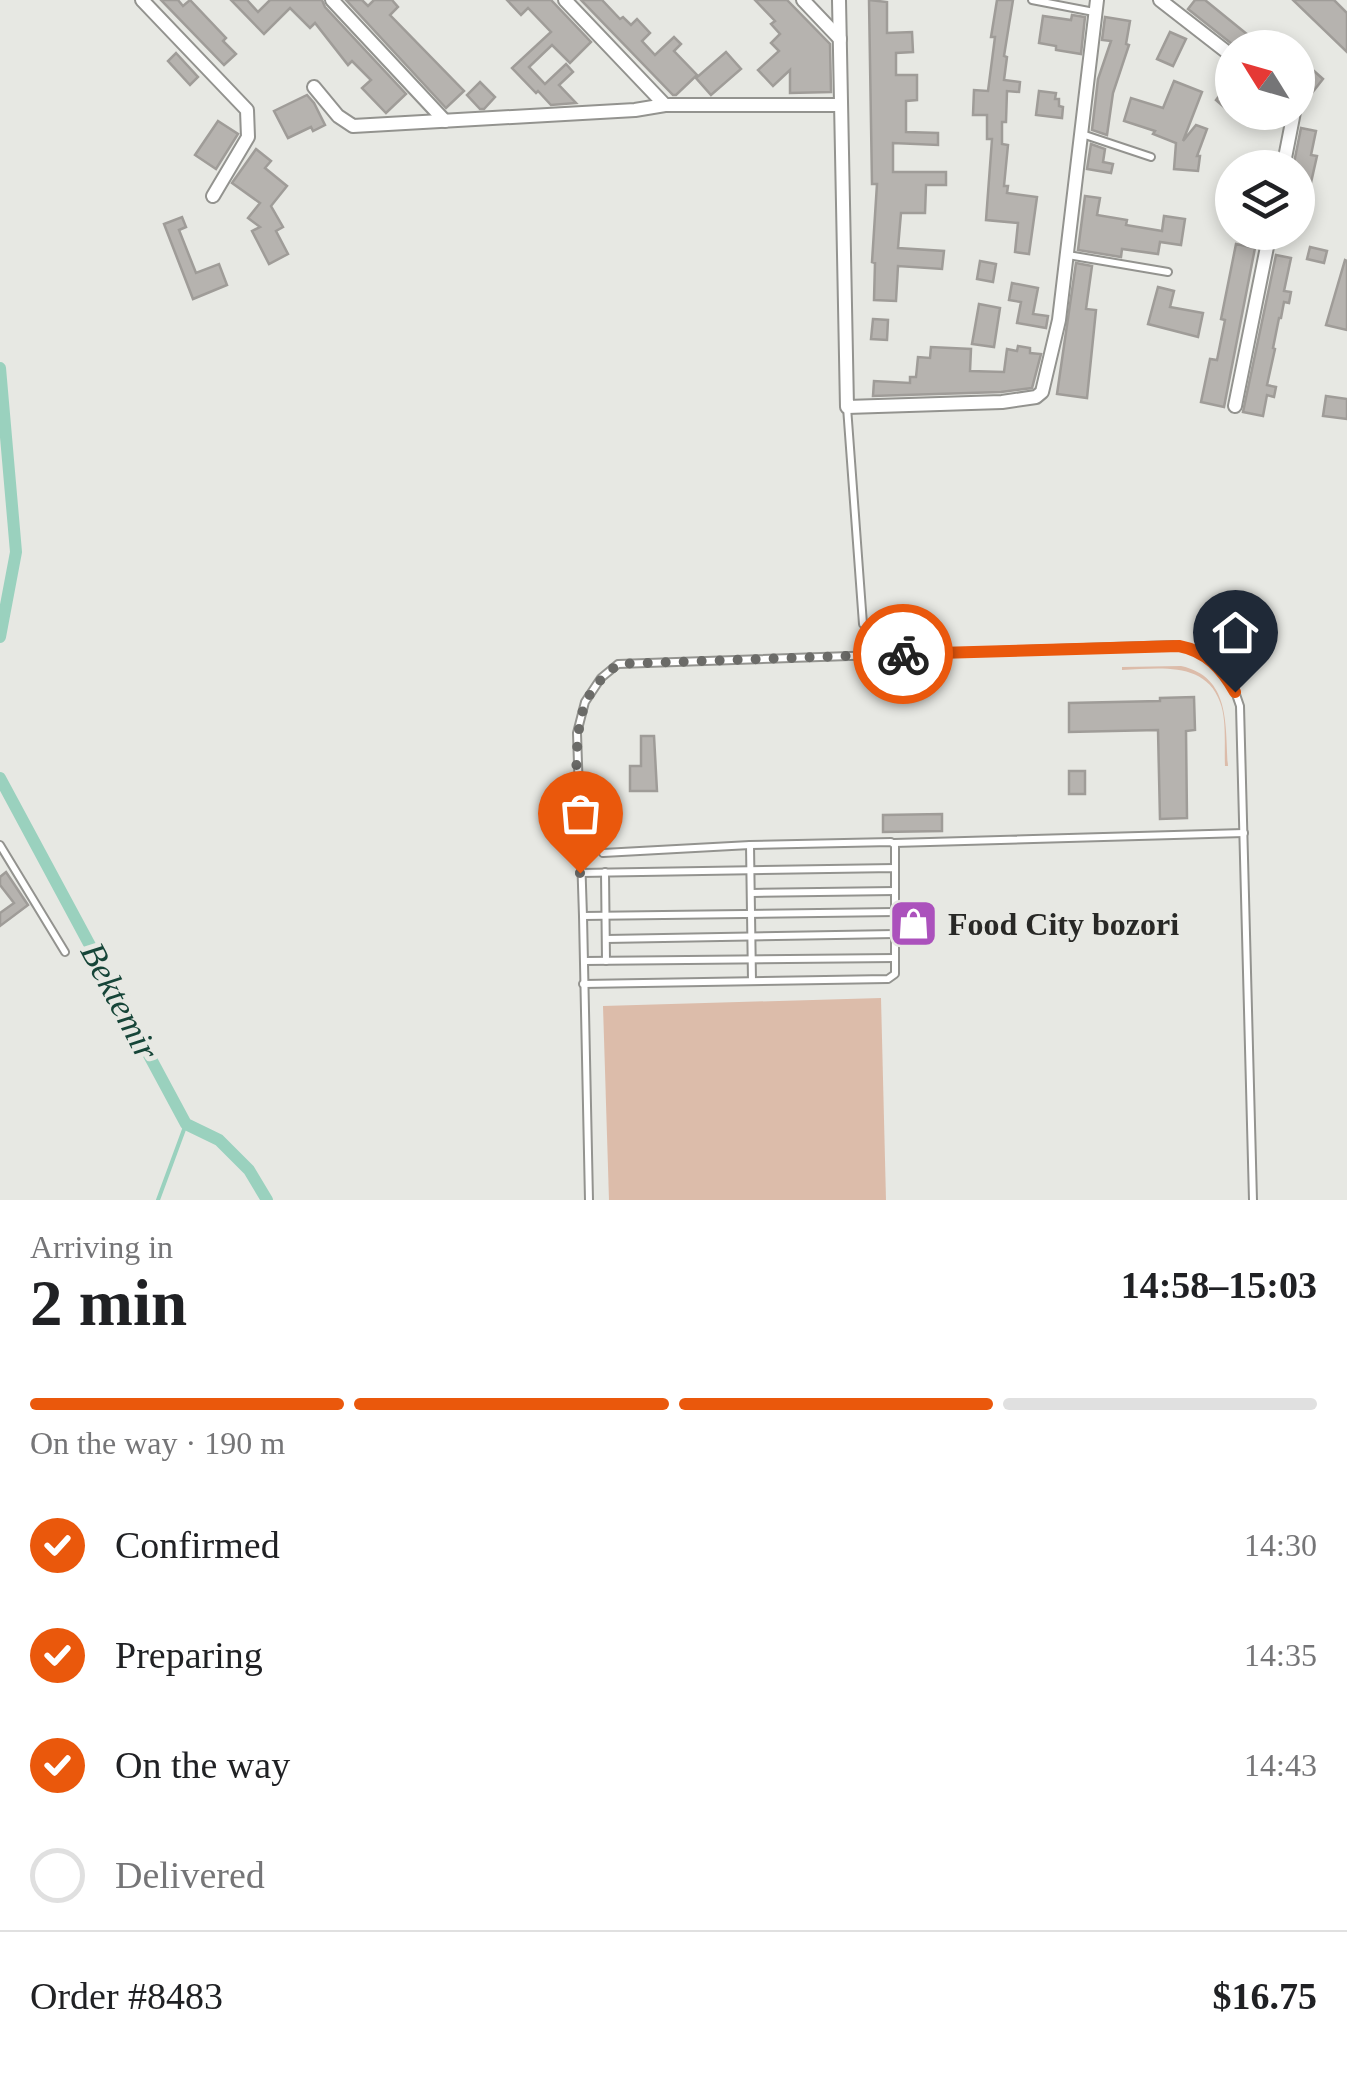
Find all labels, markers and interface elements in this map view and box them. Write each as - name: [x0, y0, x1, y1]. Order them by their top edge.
- north arrow: [1215, 30, 1315, 130]
- map controls: [1215, 30, 1315, 250]
- button: layers: [1215, 150, 1315, 250]
- pin: [1193, 590, 1278, 693]
- courier: [853, 604, 953, 704]
- icon: home: [1208, 605, 1263, 660]
- icon: bike: [876, 627, 931, 682]
- pin: [538, 771, 623, 874]
- icon: bag: [553, 786, 608, 841]
- shop icon: Food City bozori: [887, 898, 939, 950]
- place label: Food City bozori: [948, 906, 1179, 942]
- water label: Bektemir: [73, 936, 167, 1066]
- text: Arriving in: [30, 1229, 173, 1265]
- text: 14:58–15:03: [1121, 1264, 1317, 1306]
- text: 2 min: [30, 1267, 187, 1339]
- text: On the way · 190 m: [30, 1425, 285, 1461]
- icon: check: [30, 1518, 85, 1573]
- text: Confirmed: [115, 1524, 280, 1566]
- text: 14:30: [1244, 1527, 1317, 1563]
- icon: check: [30, 1628, 85, 1683]
- text: Preparing: [115, 1634, 263, 1676]
- text: 14:35: [1244, 1637, 1317, 1673]
- icon: check: [30, 1738, 85, 1793]
- text: On the way: [115, 1744, 290, 1786]
- text: 14:43: [1244, 1747, 1317, 1783]
- text: Delivered: [115, 1854, 265, 1896]
- text: Order #8483: [30, 1975, 223, 2017]
- text: $16.75: [1213, 1975, 1317, 2017]

